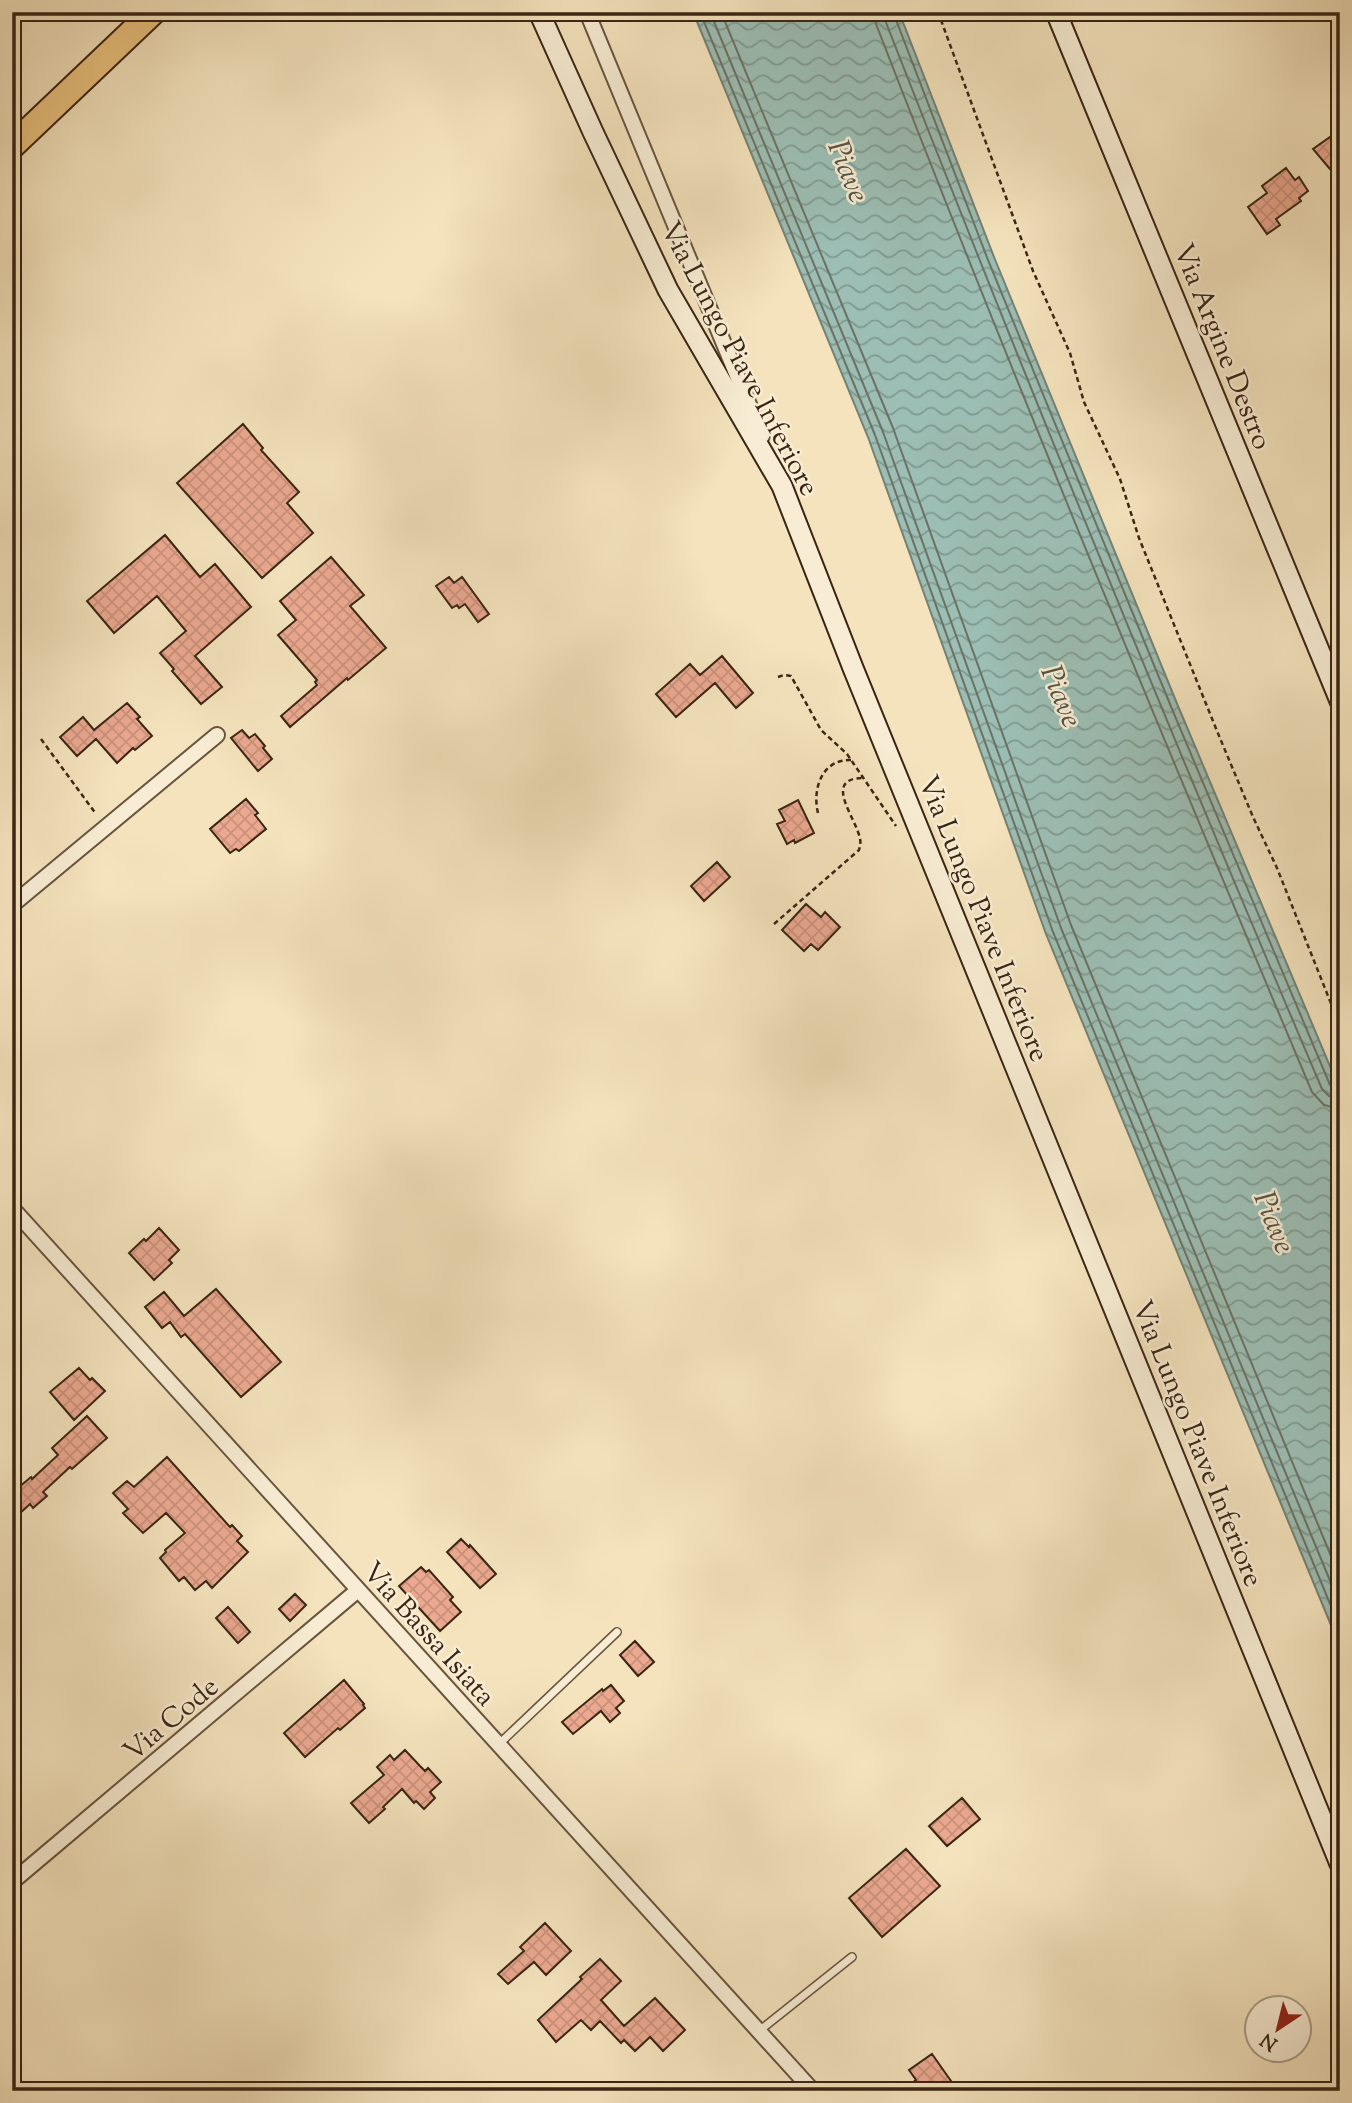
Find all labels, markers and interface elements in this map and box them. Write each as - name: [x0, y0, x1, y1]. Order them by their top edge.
- water label: Piave: [815, 134, 879, 210]
- street label: Via Lungo Piave Inferiore: [649, 215, 828, 504]
- street label: Via Argine Destro: [1162, 238, 1281, 456]
- water label: Piave: [1028, 659, 1092, 735]
- street label: Via Lungo Piave Inferiore: [906, 770, 1058, 1068]
- water label: Piave: [1241, 1185, 1305, 1261]
- street label: Via Lungo Piave Inferiore: [1120, 1295, 1272, 1593]
- street label: Via Bassa Isiata: [352, 1554, 504, 1716]
- street label: Via Code: [116, 1669, 228, 1772]
- north arrow: [1244, 1994, 1314, 2064]
- text: N: [1256, 2025, 1284, 2056]

